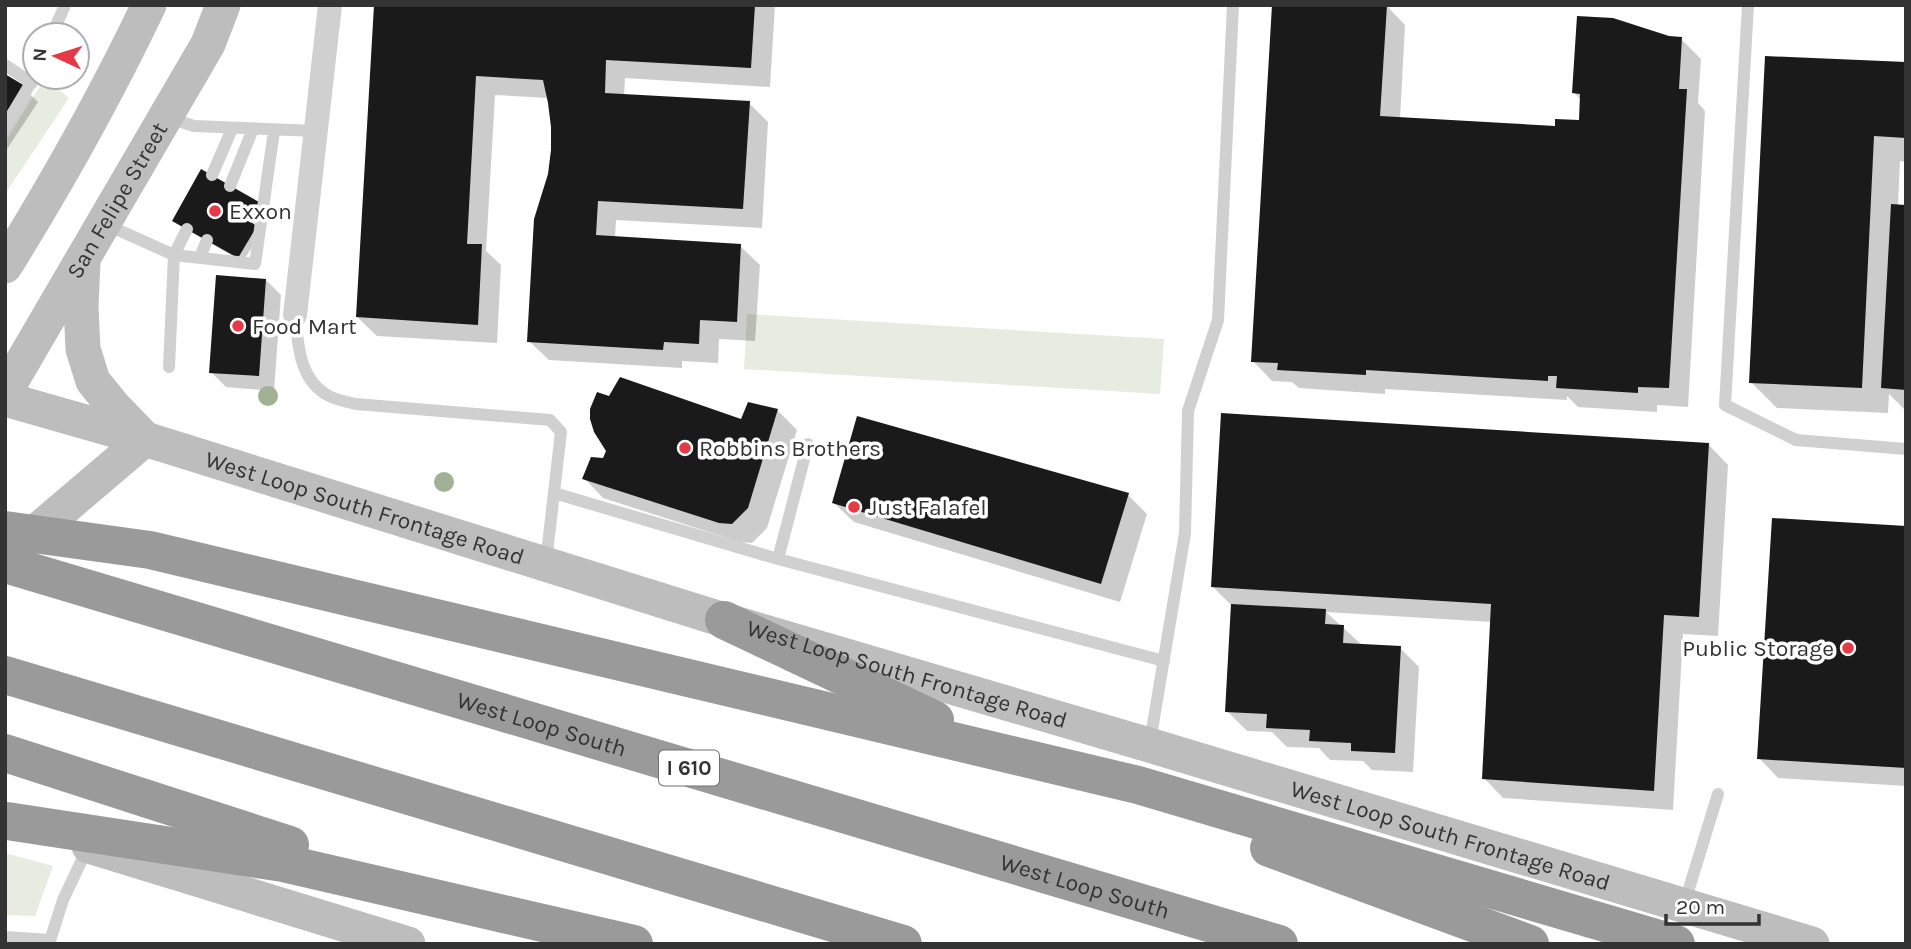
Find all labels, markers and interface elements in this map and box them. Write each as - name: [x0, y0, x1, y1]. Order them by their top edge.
- north arrow: [21, 21, 91, 91]
- text: N: [29, 47, 51, 62]
- street label: San Felipe Street: [61, 117, 174, 283]
- place label: Exxon: [229, 198, 292, 225]
- marker: Exxon: [207, 203, 223, 219]
- place label: Food Mart: [252, 313, 357, 340]
- marker: Food Mart: [230, 318, 246, 334]
- place label: Robbins Brothers: [699, 435, 881, 462]
- marker: Robbins Brothers: [677, 440, 693, 456]
- street label: West Loop South Frontage Road: [202, 446, 527, 571]
- place label: Just Falafel: [868, 494, 987, 521]
- marker: Just Falafel: [846, 499, 862, 515]
- street label: West Loop South Frontage Road: [744, 614, 1070, 734]
- place label: Public Storage: [1682, 635, 1834, 662]
- marker: Public Storage: [1840, 640, 1856, 656]
- street label: West Loop South: [453, 687, 630, 763]
- road number: I 610: [659, 750, 719, 786]
- street label: West Loop South Frontage Road: [1287, 775, 1613, 897]
- street label: West Loop South: [997, 849, 1173, 925]
- scale bar: [1666, 883, 1759, 927]
- text: 20 m: [1676, 895, 1725, 919]

